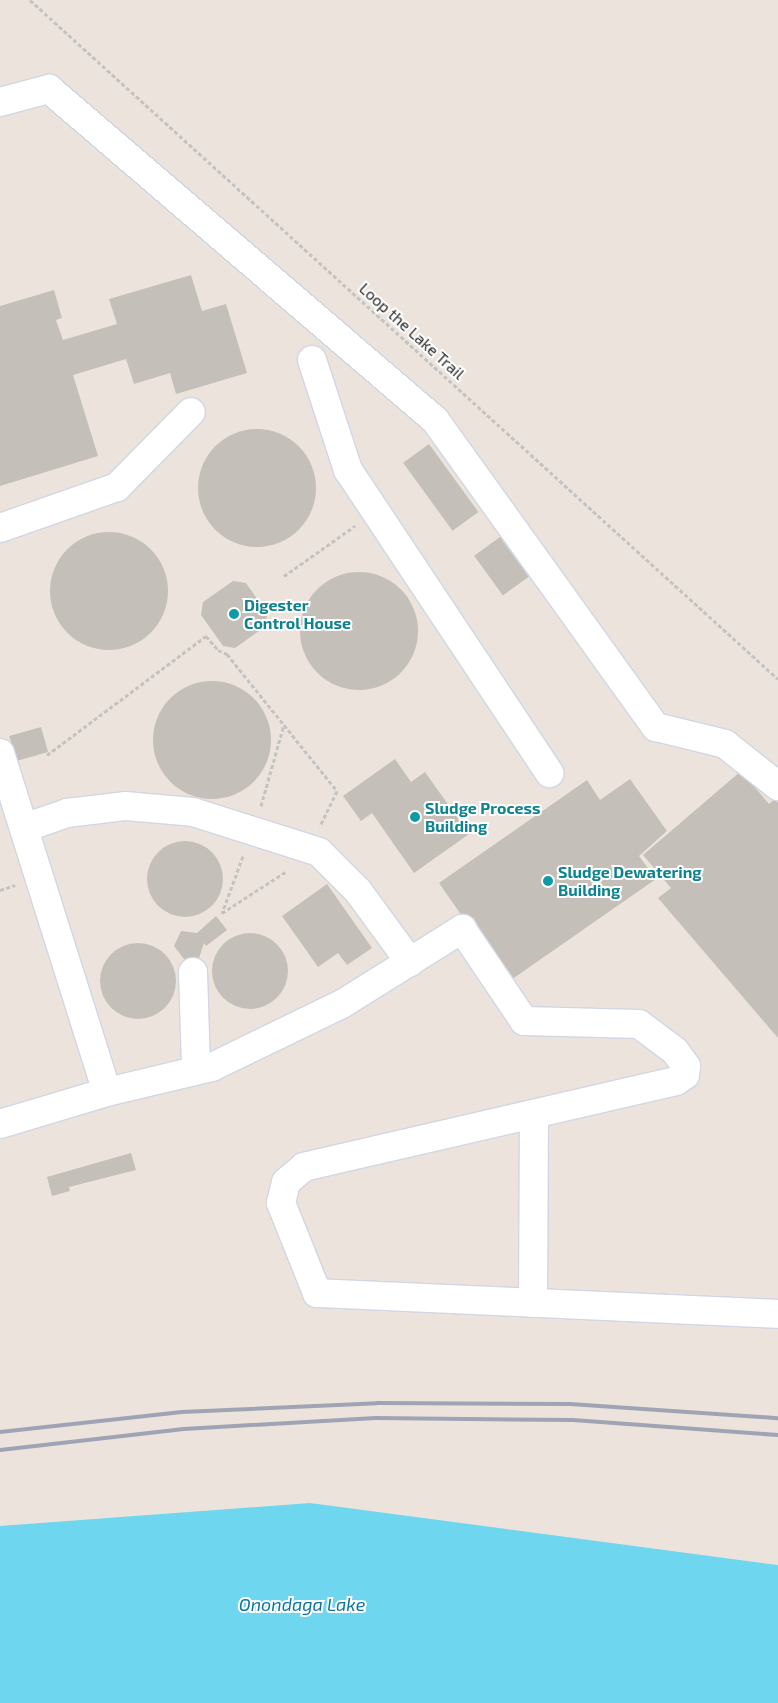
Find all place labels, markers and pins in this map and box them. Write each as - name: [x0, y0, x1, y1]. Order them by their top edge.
- place label: Digester Control House: [244, 595, 351, 633]
- marker: Digester Control House: [228, 608, 240, 620]
- place label: Sludge Process Building: [425, 798, 540, 836]
- marker: Sludge Process Building: [409, 811, 421, 823]
- place label: Sludge Dewatering Building: [558, 862, 702, 900]
- marker: Sludge Dewatering Building: [542, 875, 554, 887]

